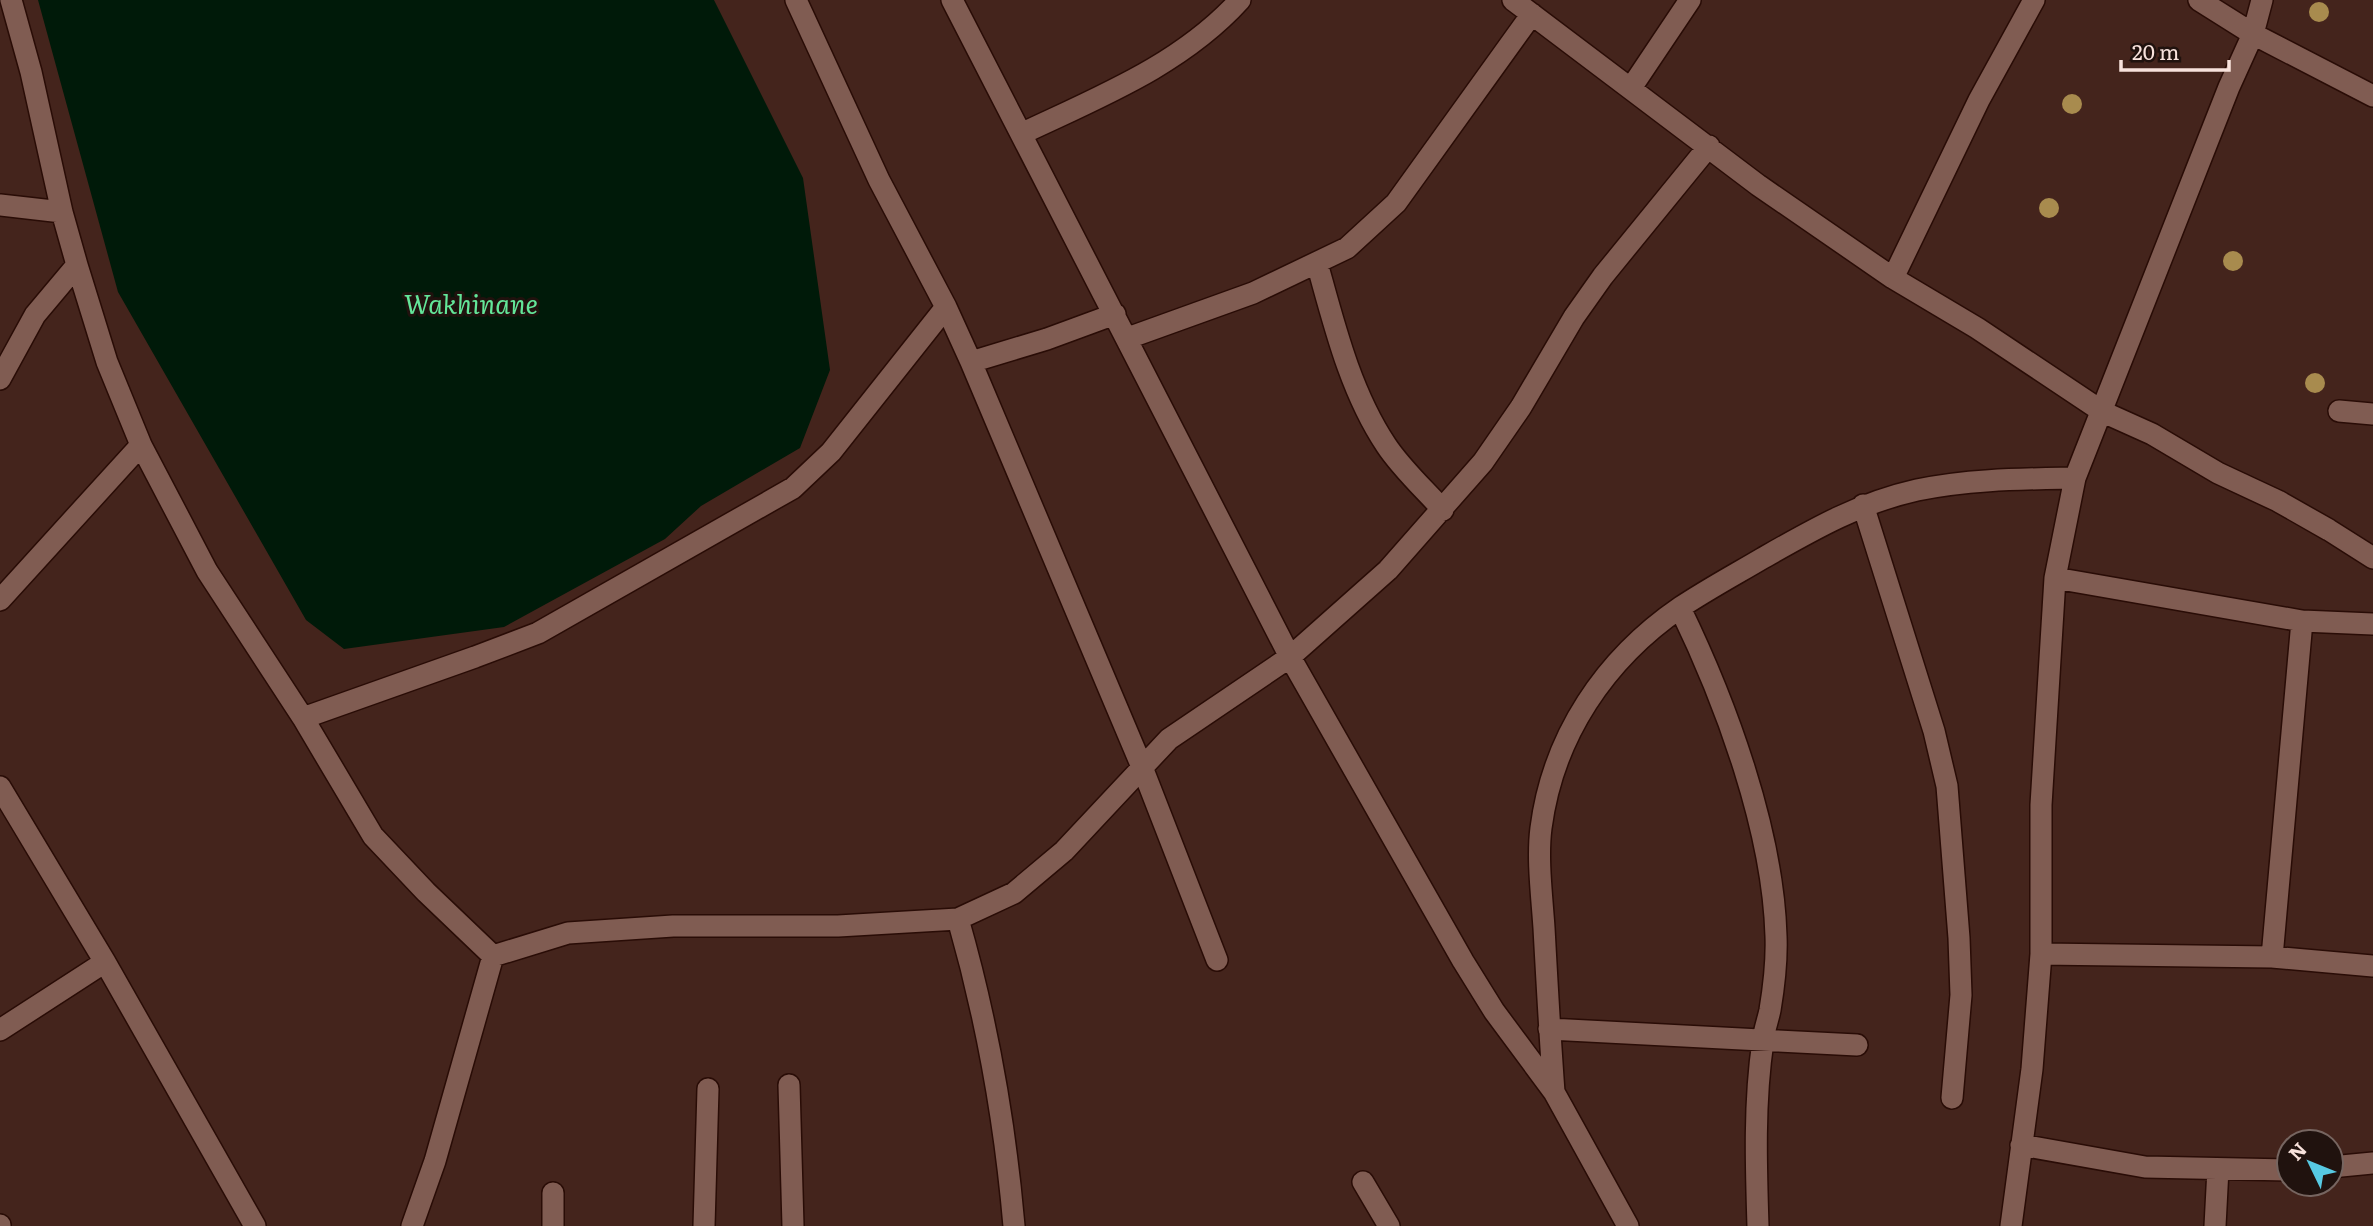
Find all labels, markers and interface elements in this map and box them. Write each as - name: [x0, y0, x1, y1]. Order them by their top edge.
- scale bar: [2121, 28, 2230, 72]
- text: 20 m: [2132, 35, 2179, 66]
- water label: Wakhinane: [404, 283, 538, 322]
- north arrow: [2275, 1128, 2345, 1198]
- text: N: [2281, 1135, 2313, 1166]

